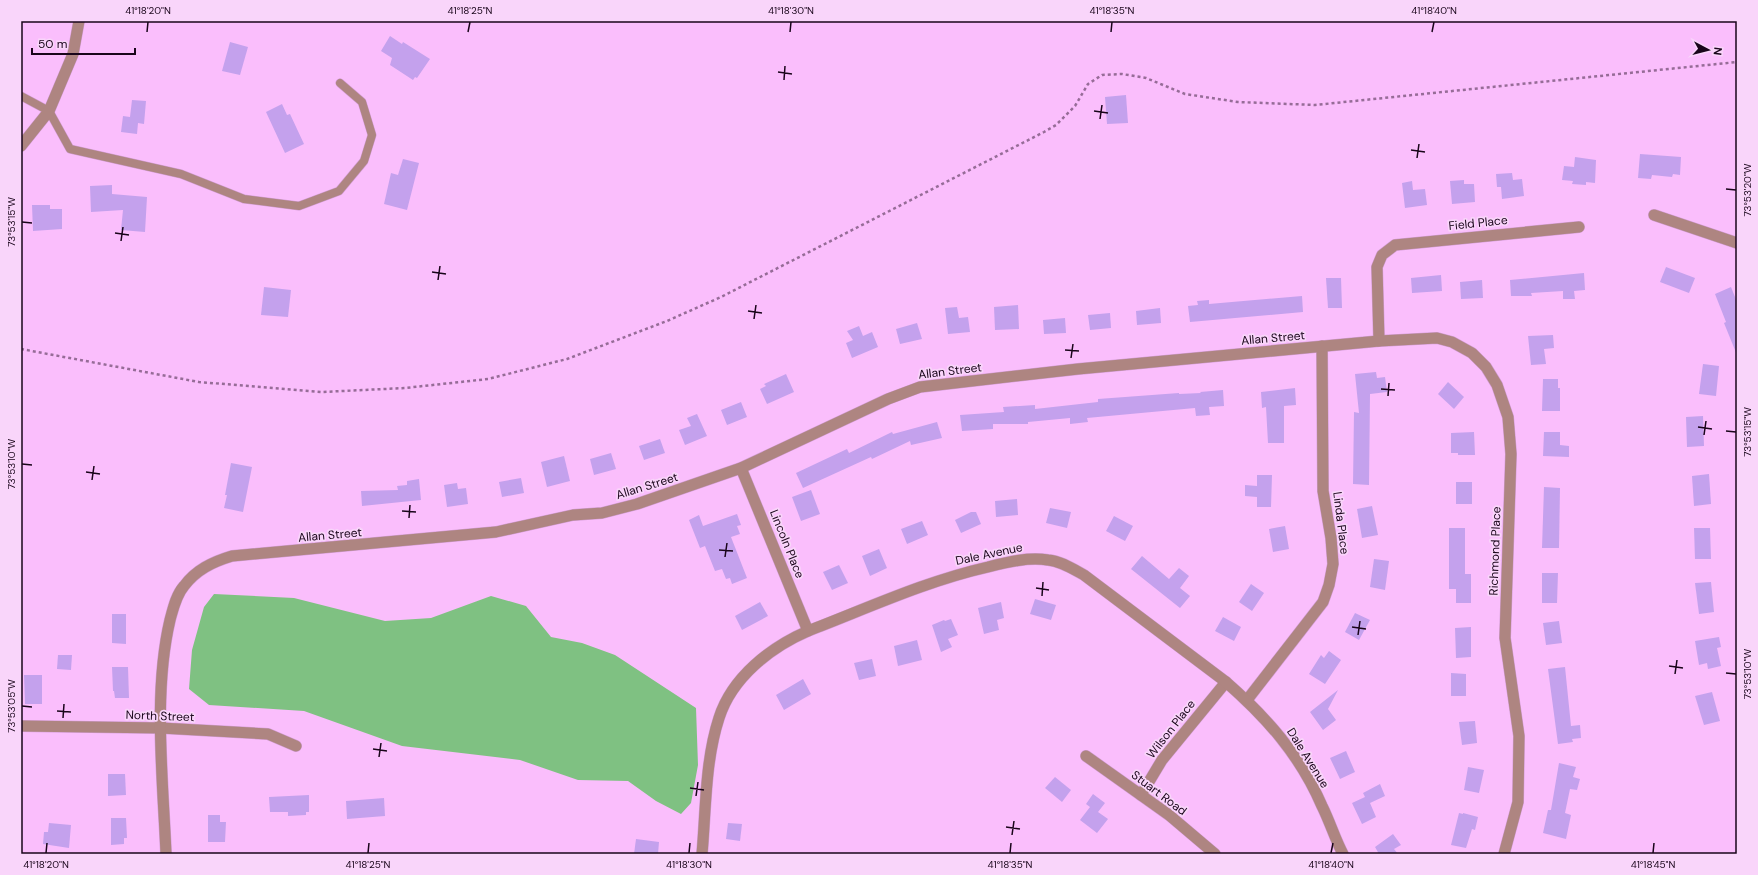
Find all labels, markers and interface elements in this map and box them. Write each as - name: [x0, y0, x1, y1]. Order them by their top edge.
- text: 41°18'20"N: [125, 4, 171, 17]
- text: 41°18'25"N: [448, 4, 493, 17]
- text: 41°18'30"N: [768, 4, 814, 17]
- text: 41°18'35"N: [1089, 4, 1135, 17]
- text: 41°18'40"N: [1411, 4, 1457, 17]
- scale bar: [32, 30, 135, 56]
- north arrow: [1688, 30, 1728, 70]
- text: 50 m: [38, 36, 67, 52]
- text: N: [1710, 46, 1725, 56]
- text: 73°53'20"W: [1741, 163, 1754, 217]
- text: 73°53'15"W: [5, 197, 18, 247]
- street label: Field Place: [1448, 212, 1509, 234]
- street label: Allan Street: [1240, 327, 1306, 349]
- street label: Allan Street: [917, 359, 983, 383]
- text: 73°53'15"W: [1741, 407, 1754, 457]
- text: 73°53'10"W: [5, 438, 18, 489]
- street label: Allan Street: [614, 469, 680, 503]
- street label: Linda Place: [1329, 491, 1353, 556]
- street label: Richmond Place: [1485, 506, 1505, 596]
- street label: Lincoln Place: [766, 507, 808, 581]
- street label: Allan Street: [297, 524, 363, 546]
- street label: Dale Avenue: [954, 539, 1024, 569]
- text: 73°53'10"W: [1741, 648, 1754, 699]
- text: 73°53'05"W: [5, 679, 18, 733]
- street label: Wilson Place: [1143, 696, 1199, 762]
- street label: North Street: [125, 707, 195, 725]
- street label: Dale Avenue: [1283, 725, 1333, 791]
- street label: Stuart Road: [1128, 767, 1190, 819]
- text: 41°18'20"N: [23, 858, 69, 871]
- text: 41°18'25"N: [346, 858, 391, 871]
- text: 41°18'30"N: [666, 858, 712, 871]
- text: 41°18'35"N: [987, 858, 1033, 871]
- text: 41°18'40"N: [1308, 858, 1354, 871]
- text: 41°18'45"N: [1631, 858, 1675, 871]

